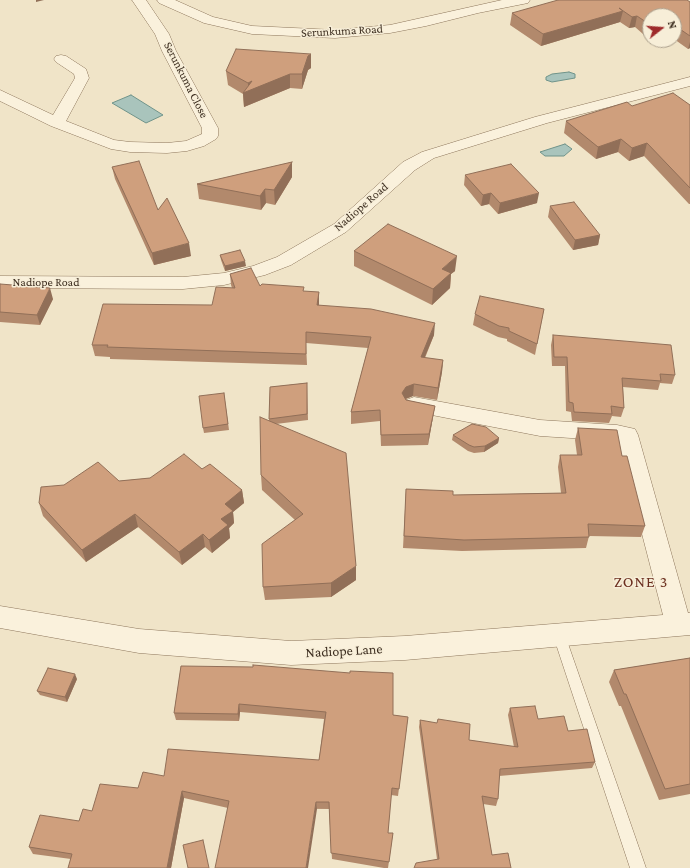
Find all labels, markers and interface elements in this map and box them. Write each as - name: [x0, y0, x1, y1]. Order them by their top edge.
- north arrow: [642, 8, 682, 48]
- text: N: [666, 19, 679, 30]
- street label: Serunkuma Road: [301, 22, 383, 40]
- street label: Serunkuma Close: [161, 39, 211, 121]
- street label: Nadiope Road: [331, 180, 391, 234]
- street label: Nadiope Road: [13, 275, 79, 289]
- district label: ZONE 3: [614, 572, 668, 592]
- street label: Nadiope Lane: [305, 641, 383, 661]

